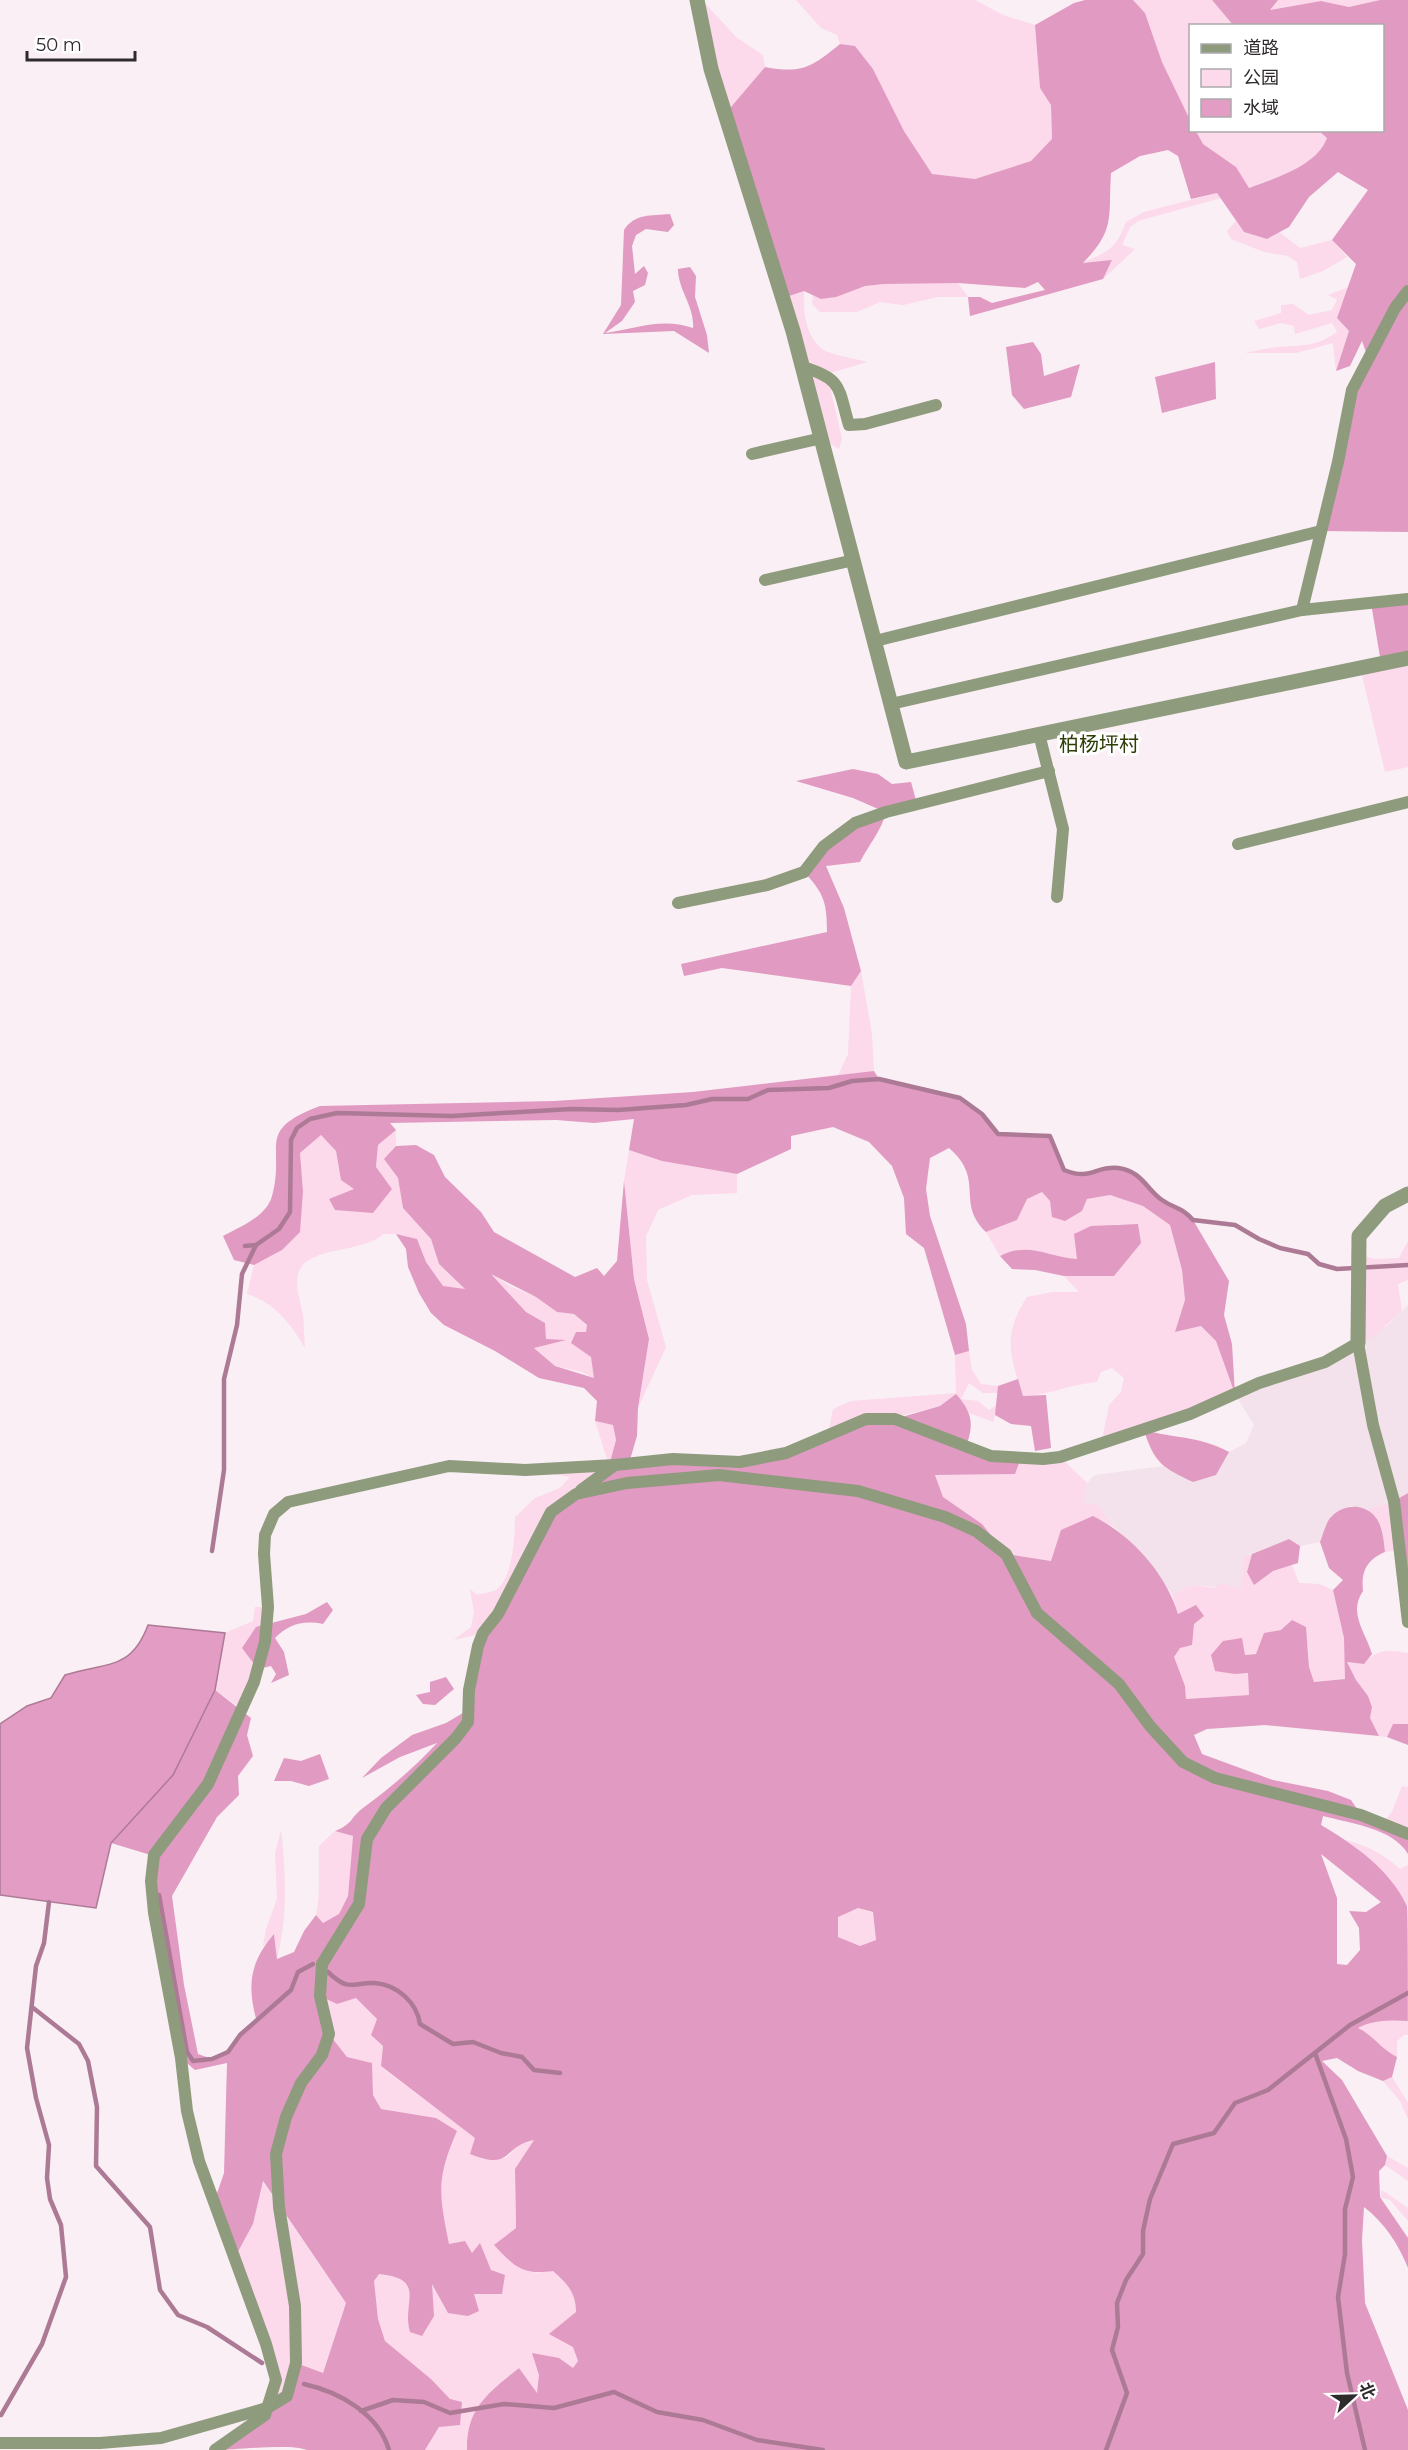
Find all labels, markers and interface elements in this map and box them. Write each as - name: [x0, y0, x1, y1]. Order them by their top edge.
- scale bar: [27, 24, 135, 62]
- legend: [1189, 24, 1384, 132]
- text: 50 m: [36, 34, 82, 56]
- text: 道路: [1243, 37, 1279, 59]
- text: 公园: [1243, 67, 1279, 89]
- text: 水域: [1243, 97, 1279, 119]
- district label: 柏杨坪村: [1059, 732, 1139, 756]
- north arrow: [1324, 2366, 1384, 2426]
- text: 北: [1356, 2380, 1379, 2402]

